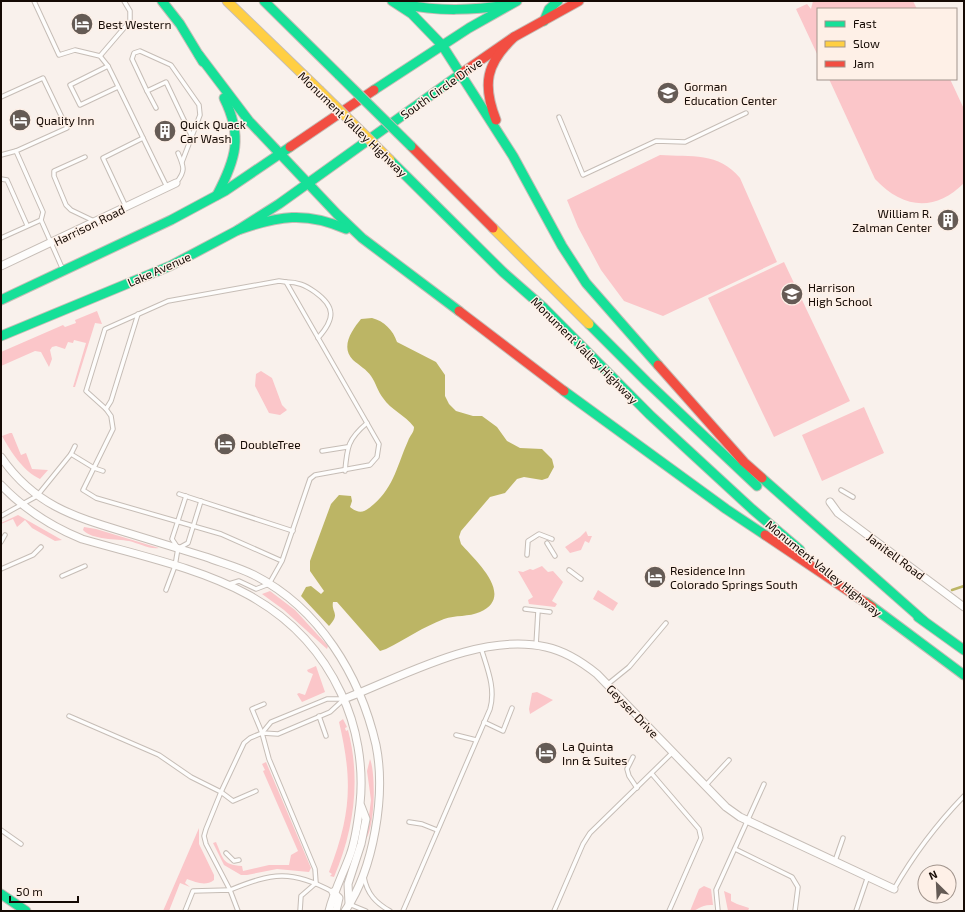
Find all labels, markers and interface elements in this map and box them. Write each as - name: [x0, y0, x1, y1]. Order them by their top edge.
- legend: [817, 8, 957, 80]
- hotel icon: Best Western: [69, 11, 95, 37]
- text: Fast: [853, 16, 877, 30]
- place label: Best Western: [98, 17, 172, 31]
- text: Slow: [853, 36, 880, 50]
- street label: South Circle Drive: [398, 55, 484, 121]
- text: Jam: [853, 56, 874, 70]
- street label: Monument Valley Highway: [296, 68, 411, 180]
- place label: Gorman Education Center: [684, 79, 777, 107]
- school or university icon: Gorman Education Center: [655, 80, 681, 106]
- hotel icon: Quality Inn: [7, 107, 33, 133]
- place label: Quality Inn: [36, 113, 94, 128]
- place label: Quick Quack Car Wash: [180, 117, 246, 145]
- building icon: Quick Quack Car Wash: [152, 118, 178, 144]
- street label: Harrison Road: [51, 202, 127, 248]
- place label: William R. Zalman Center: [852, 206, 932, 234]
- building icon: William R. Zalman Center: [935, 207, 961, 233]
- street label: Lake Avenue: [125, 249, 193, 289]
- place label: Harrison High School: [808, 280, 873, 308]
- school or university icon: Harrison High School: [779, 281, 805, 307]
- street label: Monument Valley Highway: [529, 294, 642, 407]
- hotel icon: DoubleTree: [212, 431, 238, 457]
- place label: DoubleTree: [240, 437, 301, 451]
- street label: Monument Valley Highway: [763, 517, 885, 620]
- street label: Janitell Road: [864, 530, 928, 582]
- place label: Residence Inn Colorado Springs South: [670, 563, 798, 591]
- hotel icon: Residence Inn Colorado Springs South: [642, 564, 668, 590]
- street label: Geyser Drive: [604, 681, 662, 741]
- place label: La Quinta Inn & Suites: [562, 739, 627, 767]
- hotel icon: La Quinta Inn & Suites: [533, 740, 559, 766]
- north arrow: [917, 864, 957, 904]
- text: N: [926, 867, 939, 882]
- scale bar: [10, 878, 78, 904]
- text: 50 m: [16, 884, 43, 898]

